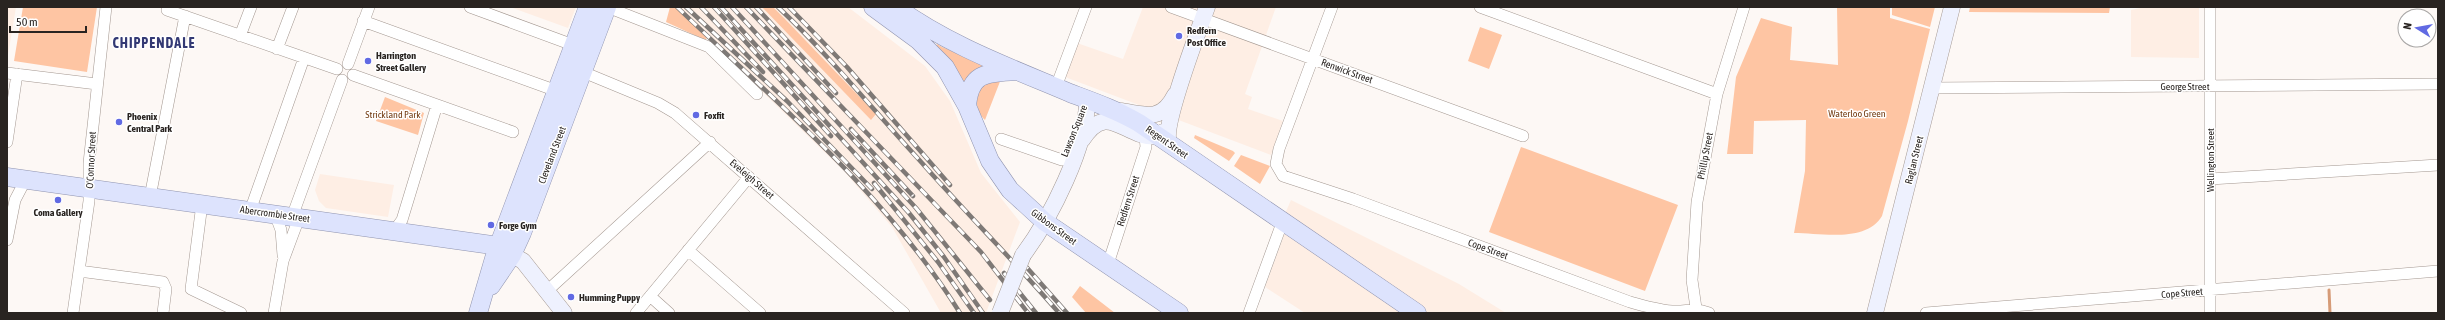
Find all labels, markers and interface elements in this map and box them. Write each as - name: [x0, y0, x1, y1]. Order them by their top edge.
- scale bar: [10, 8, 86, 34]
- north arrow: [2397, 8, 2437, 48]
- text: 50 m: [16, 15, 38, 29]
- text: N: [2401, 22, 2414, 30]
- place label: Redfern Post Office: [1187, 25, 1227, 48]
- marker: Redfern Post Office: [1174, 31, 1184, 41]
- district label: CHIPPENDALE: [112, 35, 196, 51]
- place label: Harrington Street Gallery: [376, 50, 427, 73]
- marker: Harrington Street Gallery: [363, 56, 373, 66]
- street label: Renwick Street: [1320, 57, 1374, 85]
- street label: George Street: [2160, 81, 2210, 92]
- street label: Lawson Square: [1059, 103, 1090, 158]
- park label: Waterloo Green: [1828, 108, 1886, 119]
- park label: Strickland Park: [365, 109, 421, 120]
- marker: Foxfit: [691, 110, 701, 120]
- place label: Foxfit: [704, 110, 725, 121]
- place label: Phoenix Central Park: [127, 111, 172, 134]
- marker: Phoenix Central Park: [114, 117, 124, 127]
- street label: Regent Street: [1144, 123, 1190, 161]
- street label: Cleveland Street: [536, 125, 568, 185]
- street label: Wellington Street: [2205, 128, 2216, 192]
- street label: O'Connor Street: [84, 131, 98, 189]
- street label: Phillip Street: [1695, 131, 1715, 180]
- street label: Raglan Street: [1903, 135, 1925, 185]
- street label: Eveleigh Street: [728, 157, 776, 201]
- street label: Redfern Street: [1115, 174, 1141, 228]
- marker: Coma Gallery: [53, 195, 63, 205]
- street label: Abercrombie Street: [239, 204, 311, 224]
- place label: Coma Gallery: [33, 207, 83, 218]
- street label: Gibbons Street: [1029, 207, 1079, 247]
- marker: Forge Gym: [486, 220, 496, 230]
- place label: Forge Gym: [499, 220, 537, 231]
- street label: Cope Street: [1466, 237, 1510, 261]
- street label: Cope Street: [2161, 286, 2203, 300]
- marker: Humming Puppy: [566, 292, 576, 302]
- place label: Humming Puppy: [579, 292, 641, 303]

